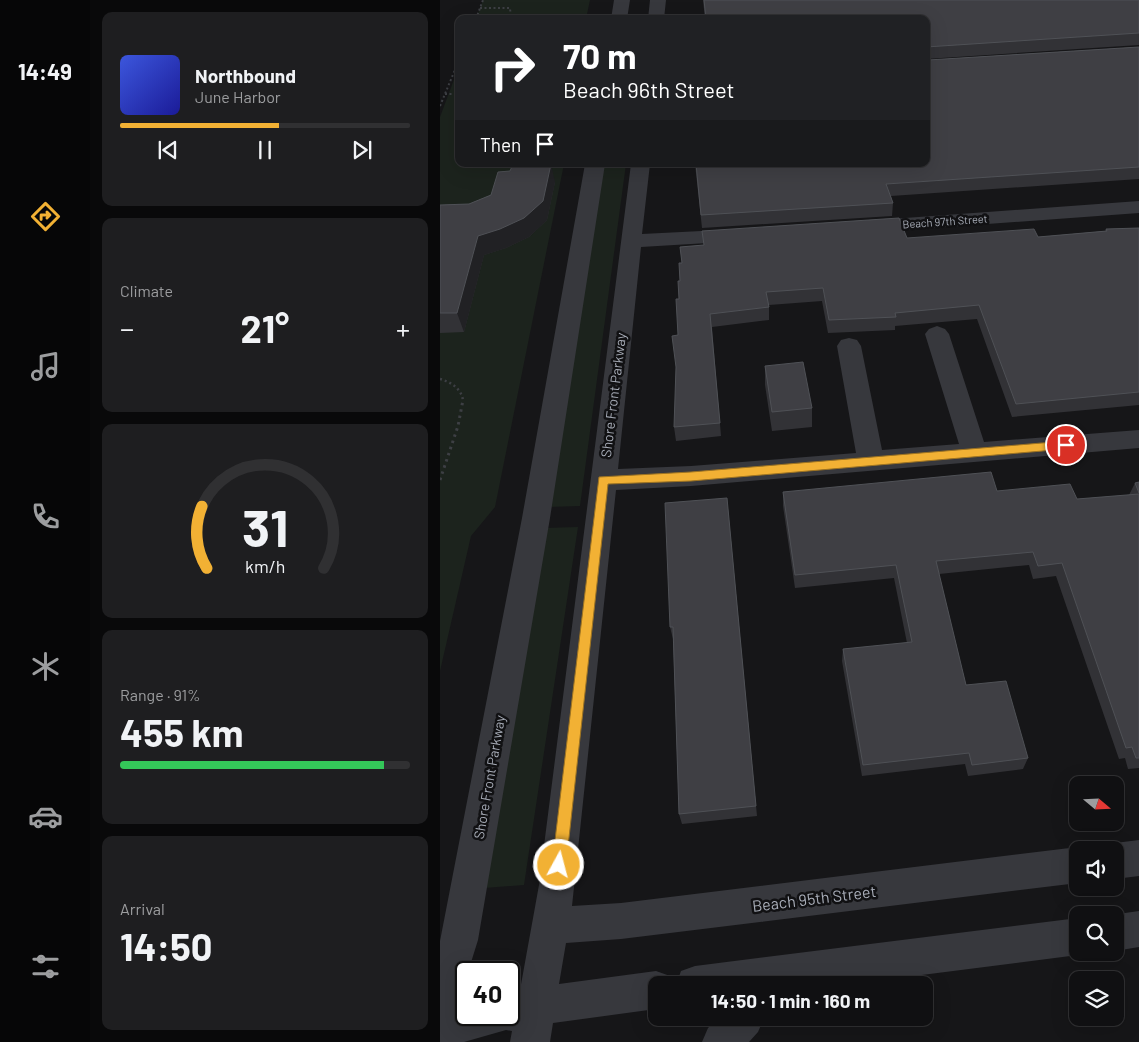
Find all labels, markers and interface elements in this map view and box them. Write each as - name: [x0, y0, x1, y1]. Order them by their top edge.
- text: 70 m: [563, 34, 637, 76]
- icon: right: [480, 35, 545, 100]
- text: 14:49: [18, 58, 72, 84]
- text: Northbound: [195, 64, 296, 87]
- text: Beach 96th Street: [563, 76, 734, 102]
- text: June Harbor: [195, 87, 281, 106]
- icon: arrive: [531, 130, 559, 158]
- text: Then: [480, 133, 521, 156]
- icon: previous: [154, 136, 182, 164]
- icon: pause: [251, 136, 279, 164]
- icon: next: [348, 136, 376, 164]
- icon: directions: [28, 199, 63, 234]
- street label: Beach 97th Street: [902, 212, 988, 230]
- text: Climate: [120, 281, 173, 300]
- text: 21°: [241, 305, 289, 351]
- text: −: [120, 311, 134, 345]
- text: +: [396, 311, 410, 345]
- street label: Shore Front Parkway: [597, 331, 629, 458]
- icon: music: [28, 349, 63, 384]
- pin: [1045, 424, 1087, 466]
- icon: arrive: [1052, 431, 1080, 459]
- text: 31: [242, 495, 288, 557]
- icon: phone: [28, 499, 63, 534]
- text: km/h: [245, 555, 285, 577]
- icon: climate: [28, 649, 63, 684]
- text: Range · 91%: [120, 685, 201, 704]
- text: 455 km: [120, 709, 244, 755]
- street label: Shore Front Parkway: [470, 713, 508, 840]
- north arrow: [1069, 776, 1124, 831]
- map controls: [1069, 776, 1124, 1026]
- icon: car: [28, 799, 63, 834]
- position arrow: [532, 838, 584, 890]
- button: sound: [1069, 841, 1124, 896]
- street label: Beach 95th Street: [751, 881, 877, 915]
- text: Arrival: [120, 899, 165, 918]
- button: search: [1069, 906, 1124, 961]
- text: 14:50: [120, 923, 212, 969]
- icon: filters: [28, 949, 63, 984]
- speed limit sign: 40: [455, 961, 520, 1026]
- button: layers: [1069, 971, 1124, 1026]
- text: 14:50 · 1 min · 160 m: [711, 989, 870, 1012]

